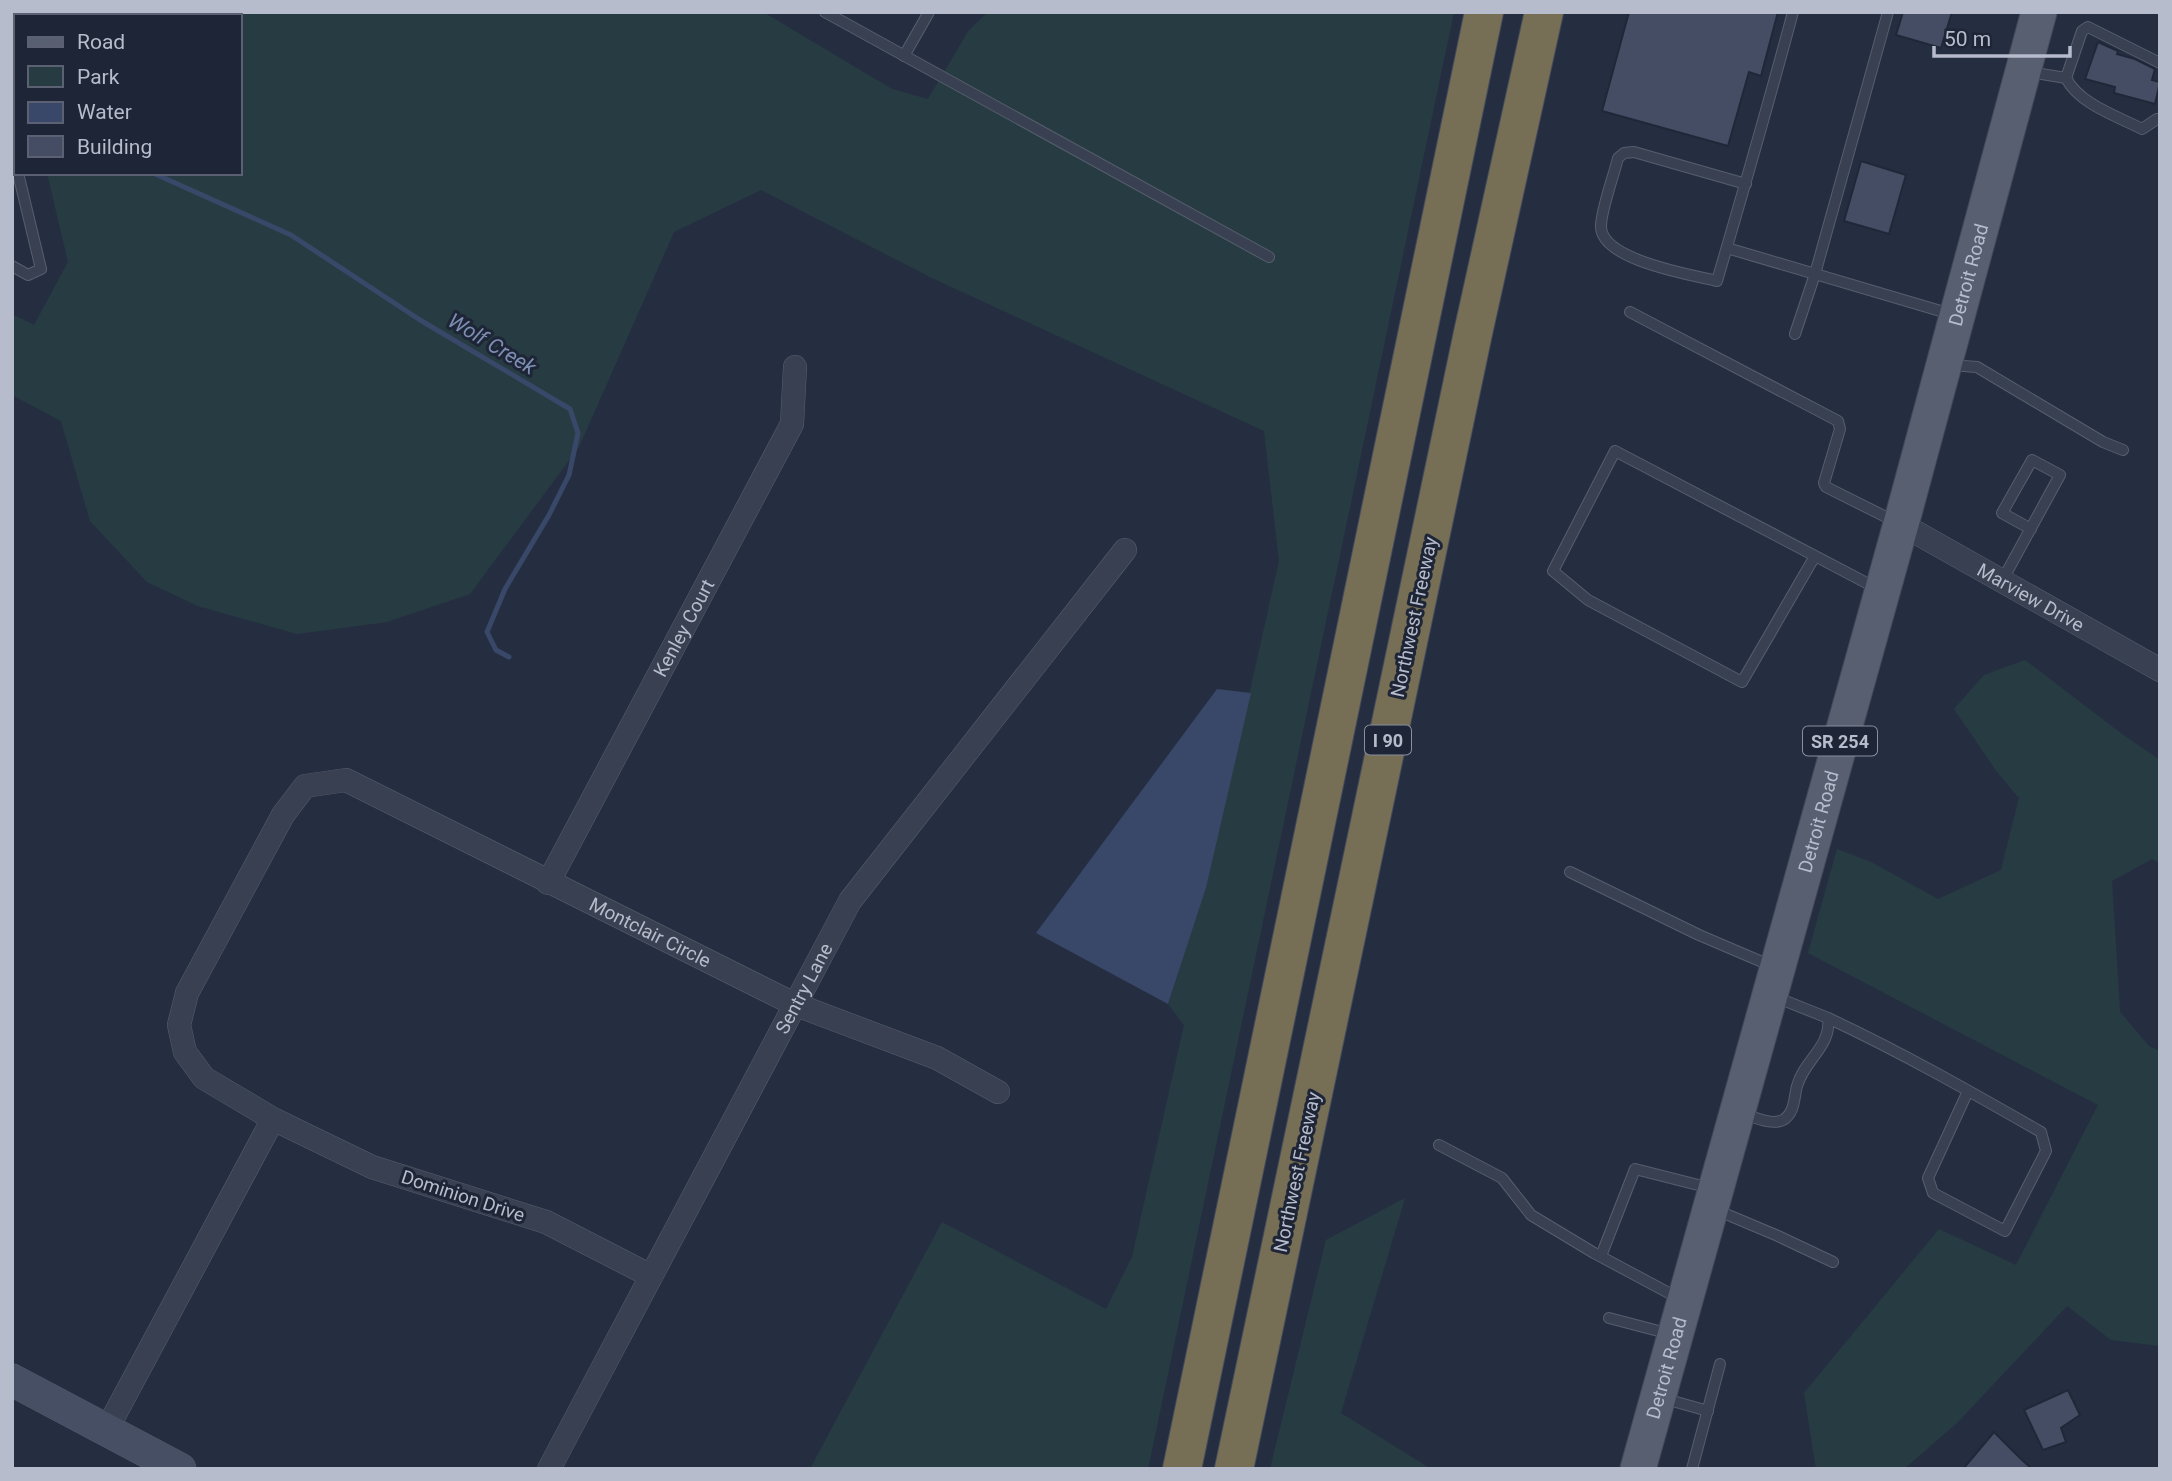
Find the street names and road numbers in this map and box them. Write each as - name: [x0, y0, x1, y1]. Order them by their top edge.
- street label: Detroit Road: [1943, 221, 1993, 329]
- street label: Northwest Freeway: [1386, 535, 1442, 699]
- street label: Marview Drive: [1973, 558, 2088, 636]
- street label: Kenley Court: [648, 575, 719, 681]
- road number: I 90: [1365, 726, 1411, 754]
- road number: SR 254: [1803, 726, 1877, 756]
- street label: Detroit Road: [1793, 768, 1843, 875]
- street label: Montclair Circle: [586, 892, 715, 972]
- street label: Sentry Lane: [770, 939, 837, 1038]
- street label: Northwest Freeway: [1269, 1090, 1325, 1254]
- street label: Dominion Drive: [398, 1165, 528, 1227]
- street label: Detroit Road: [1641, 1314, 1691, 1422]

